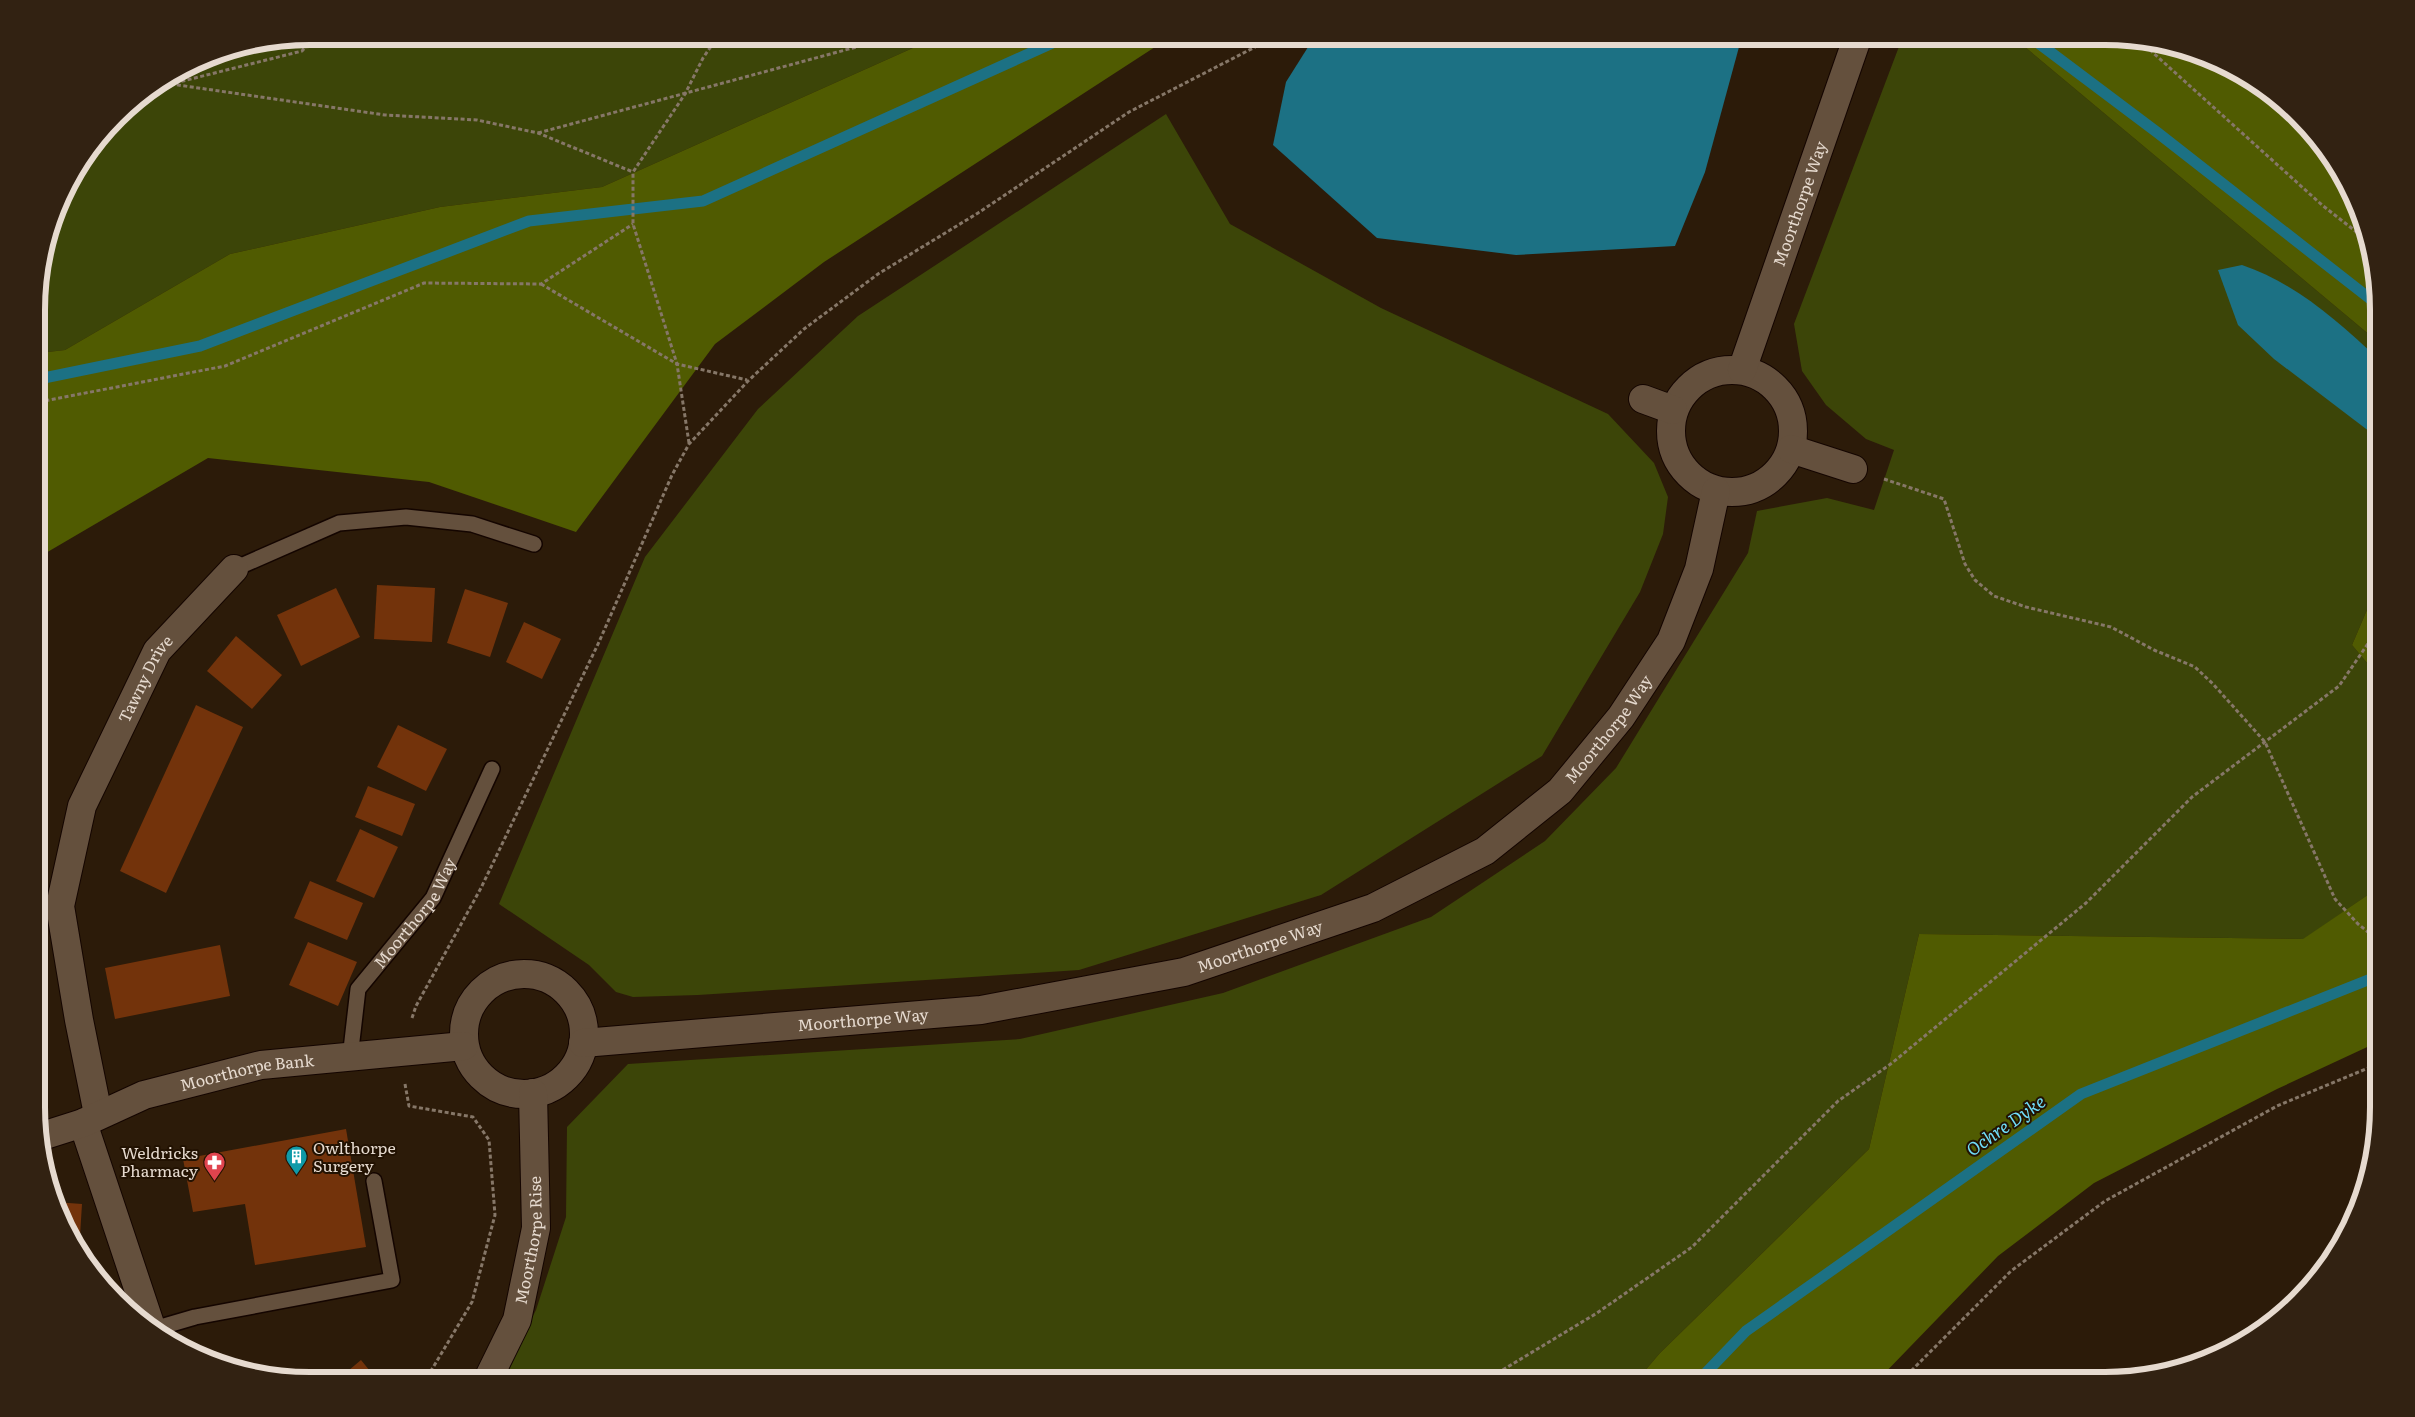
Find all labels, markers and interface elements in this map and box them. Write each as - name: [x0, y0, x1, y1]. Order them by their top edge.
- street label: Moorthorpe Way: [1766, 137, 1832, 269]
- street label: Tawny Drive: [111, 629, 178, 726]
- street label: Moorthorpe Way: [1558, 669, 1657, 788]
- street label: Moorthorpe Way: [367, 853, 461, 973]
- street label: Moorthorpe Way: [1194, 913, 1326, 978]
- street label: Moorthorpe Way: [797, 1001, 930, 1036]
- street label: Moorthorpe Bank: [177, 1047, 315, 1096]
- water label: Ochre Dyke: [1960, 1087, 2050, 1162]
- place label: Owlthorpe Surgery: [313, 1135, 396, 1177]
- place label: Weldricks Pharmacy: [120, 1140, 199, 1182]
- building icon: Owlthorpe Surgery: [285, 1145, 309, 1176]
- pharmacy icon: Weldricks Pharmacy: [202, 1150, 226, 1181]
- street label: Moorthorpe Rise: [508, 1176, 547, 1306]

